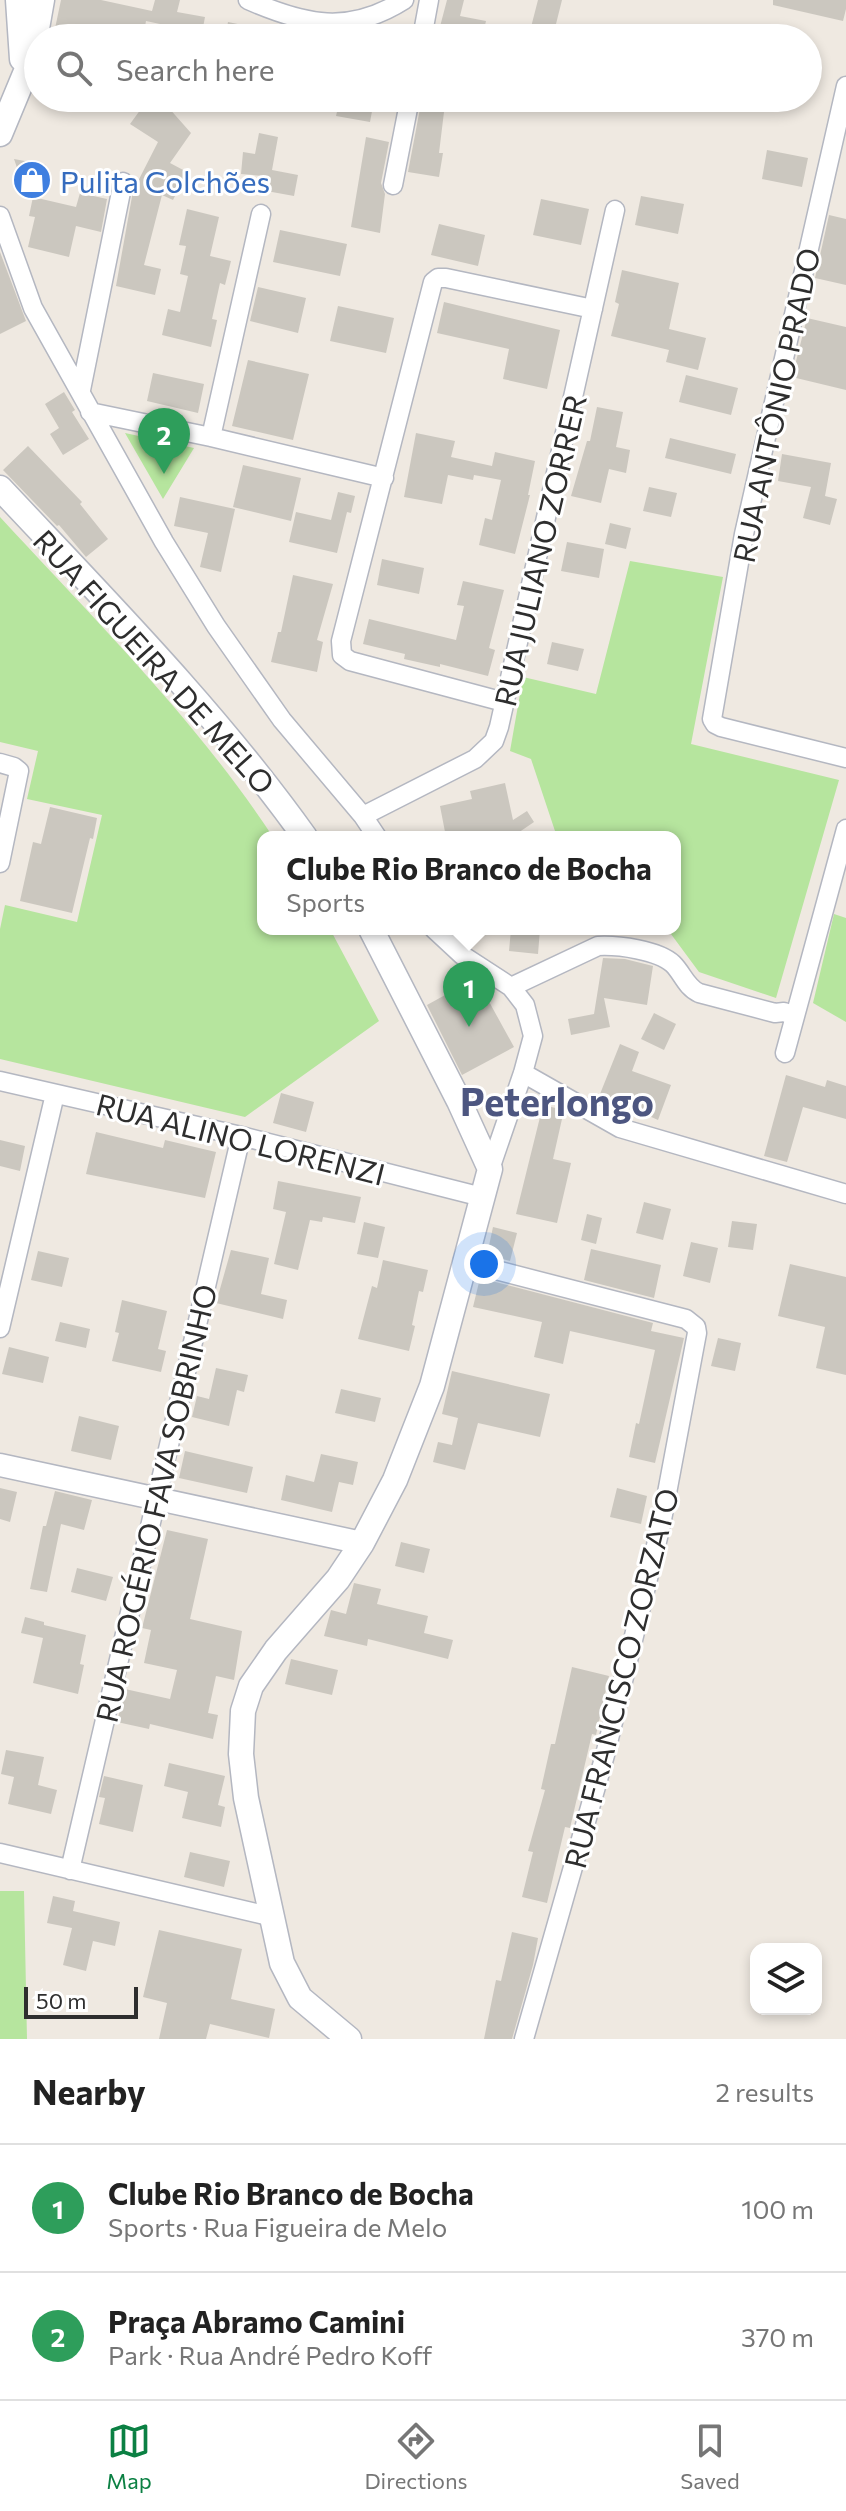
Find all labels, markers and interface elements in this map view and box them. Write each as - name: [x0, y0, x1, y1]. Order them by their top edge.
- search box: [24, 24, 822, 112]
- icon: search: [52, 46, 96, 90]
- text: Search here: [116, 50, 275, 87]
- shop icon: Pulita Colchões: [11, 159, 53, 201]
- place label: Pulita Colchões: [60, 162, 270, 199]
- street label: RUA ANTÔNIO PRADO: [724, 244, 826, 566]
- street label: RUA JULIANO ZORRER: [485, 390, 593, 710]
- pin: 2: [138, 408, 190, 474]
- street label: RUA FIGUEIRA DE MELO: [27, 521, 283, 801]
- popup: [257, 831, 681, 935]
- text: Clube Rio Branco de Bocha: [286, 849, 652, 886]
- text: Sports: [286, 886, 365, 917]
- pin: 1: [443, 961, 495, 1027]
- district label: Peterlongo: [460, 1077, 654, 1124]
- street label: RUA ALINO LORENZI: [93, 1084, 389, 1192]
- your location: [464, 1244, 504, 1284]
- street label: RUA ROGÉRIO FAVA SOBRINHO: [87, 1280, 223, 1726]
- street label: RUA FRANCISCO ZORZATO: [555, 1484, 685, 1872]
- map controls: [750, 1943, 822, 2015]
- button: layers: [750, 1943, 822, 2015]
- scale bar: [24, 1983, 138, 2019]
- text: 50 m: [36, 1987, 86, 2014]
- text: Nearby: [32, 2070, 146, 2112]
- text: 2 results: [716, 2076, 814, 2107]
- text: Clube Rio Branco de Bocha: [108, 2174, 474, 2211]
- text: 1: [52, 2193, 64, 2224]
- text: 100 m: [741, 2193, 814, 2224]
- text: Sports · Rua Figueira de Melo: [108, 2211, 447, 2242]
- text: Praça Abramo Camini: [108, 2302, 405, 2339]
- text: 2: [51, 2321, 65, 2352]
- text: 370 m: [741, 2321, 814, 2352]
- text: Park · Rua André Pedro Koff: [108, 2339, 432, 2370]
- tab: Map: [106, 2419, 152, 2494]
- tab: Directions: [364, 2419, 468, 2494]
- tab: Saved: [680, 2419, 740, 2494]

